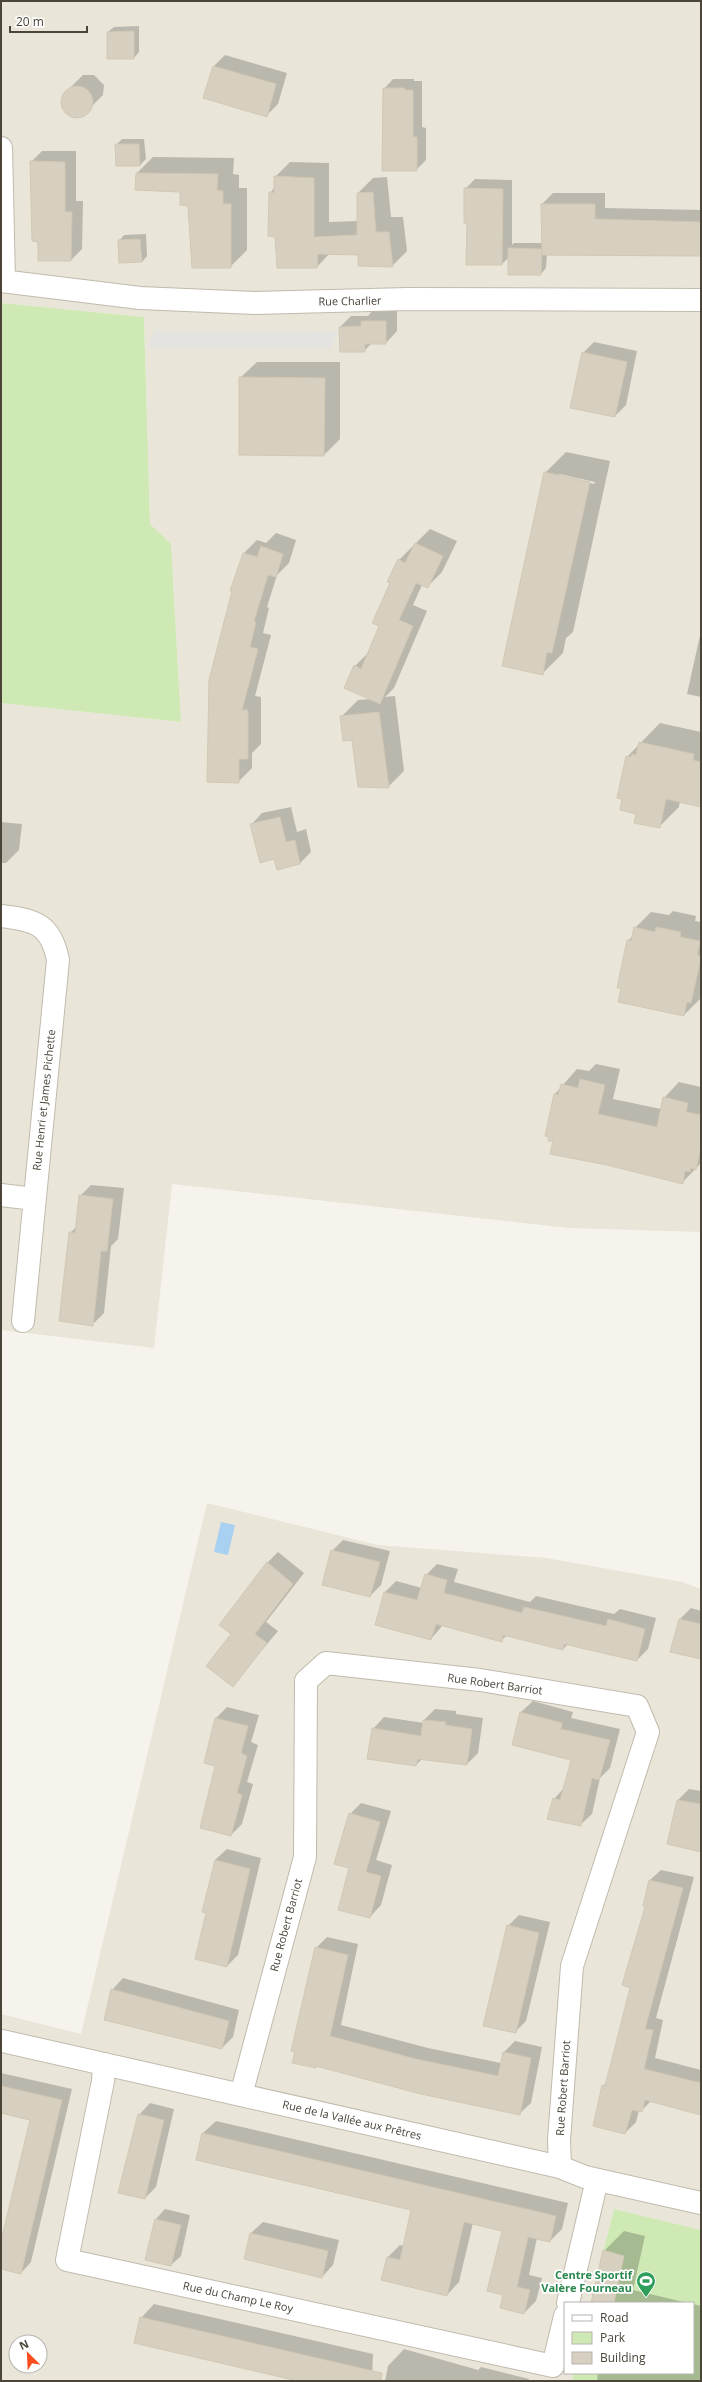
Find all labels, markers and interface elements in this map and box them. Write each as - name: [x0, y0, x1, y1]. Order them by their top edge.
- scale bar: [10, 8, 87, 34]
- text: 20 m: [16, 13, 44, 30]
- street label: Rue Charlier: [318, 292, 382, 309]
- street label: Rue Henri et James Pichette: [29, 1029, 58, 1171]
- street label: Rue Robert Barriot: [447, 1669, 544, 1698]
- street label: Rue Robert Barriot: [266, 1877, 305, 1973]
- street label: Rue Robert Barriot: [552, 2040, 573, 2136]
- street label: Rue de la Vallée aux Prêtres: [281, 2096, 423, 2143]
- place label: Centre Sportif Valère Fourneau: [541, 2267, 633, 2295]
- sports icon: Centre Sportif Valère Fourneau: [635, 2270, 657, 2298]
- street label: Rue du Champ Le Roy: [182, 2278, 295, 2316]
- legend: [564, 2302, 694, 2374]
- text: Road: [600, 2309, 629, 2326]
- text: Park: [600, 2329, 626, 2346]
- north arrow: [8, 2334, 48, 2374]
- text: N: [17, 2336, 31, 2353]
- text: Building: [600, 2349, 646, 2366]

